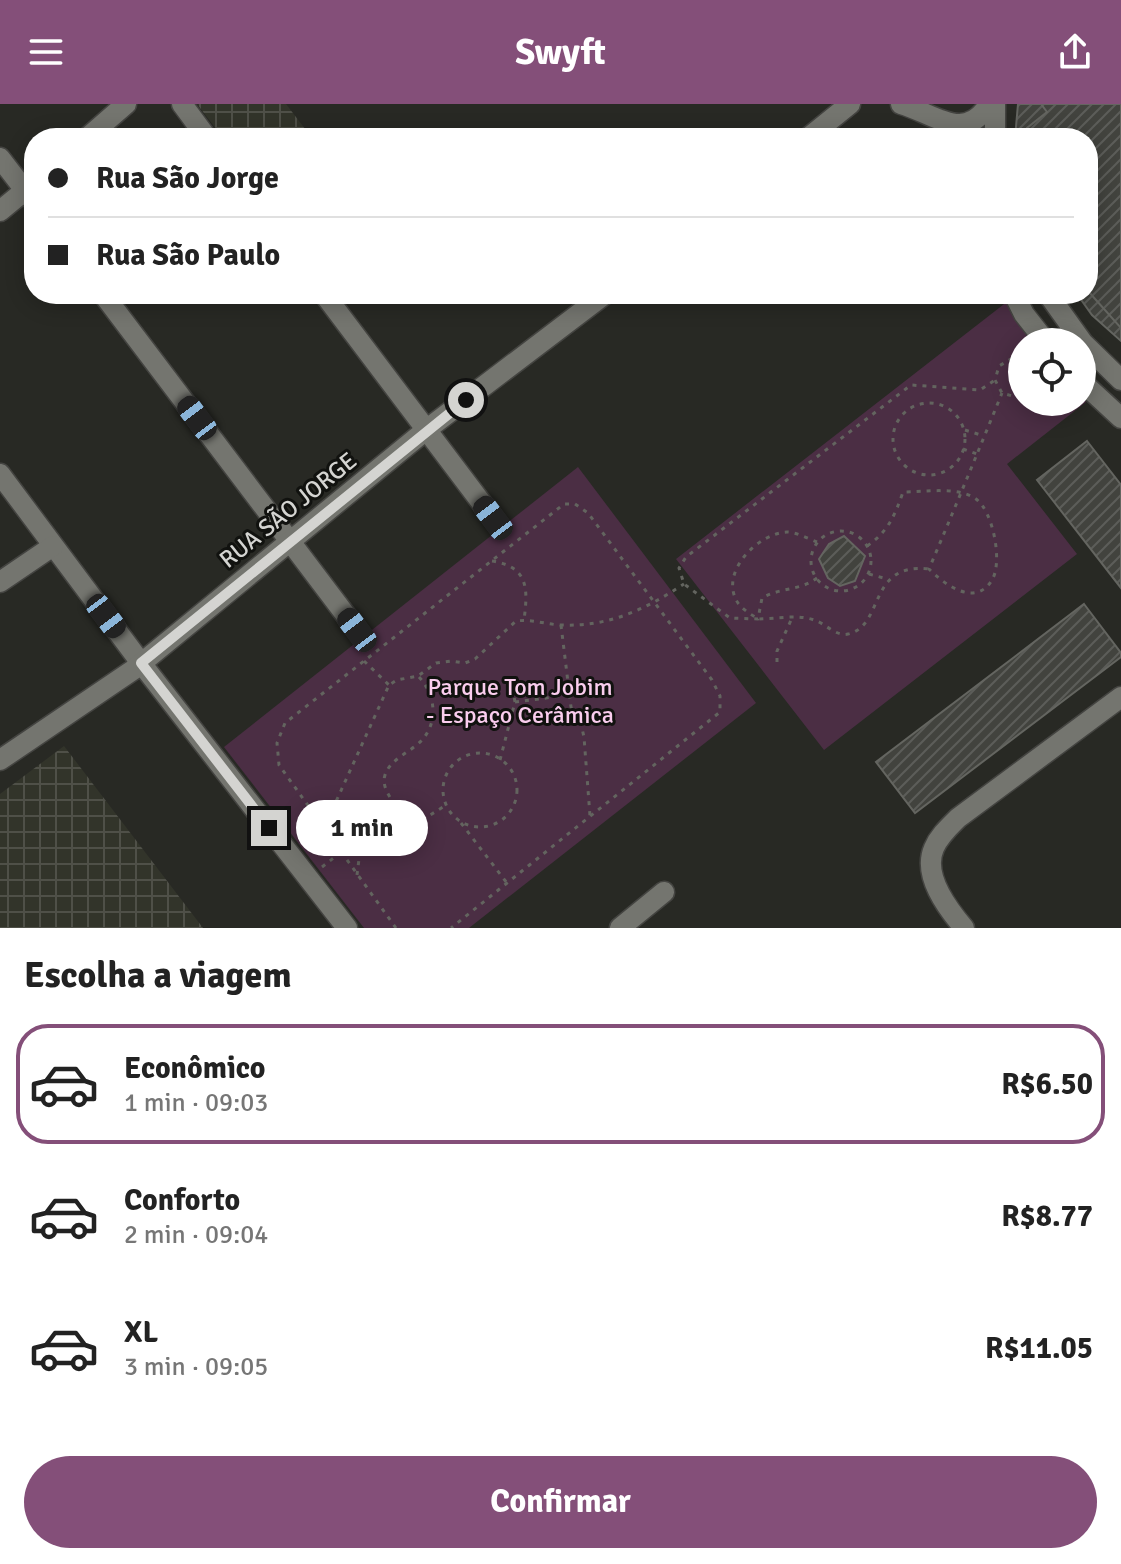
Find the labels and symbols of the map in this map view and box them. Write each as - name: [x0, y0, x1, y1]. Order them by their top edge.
- route start: [448, 382, 484, 418]
- car: [173, 392, 221, 444]
- street label: RUA SÃO JORGE: [213, 446, 363, 574]
- car: [469, 492, 517, 544]
- car: [82, 590, 130, 642]
- car: [333, 604, 381, 656]
- park label: Parque Tom Jobim - Espaço Cerâmica: [426, 672, 614, 730]
- callout: 1 min: [297, 800, 429, 856]
- route end: [251, 810, 287, 846]

